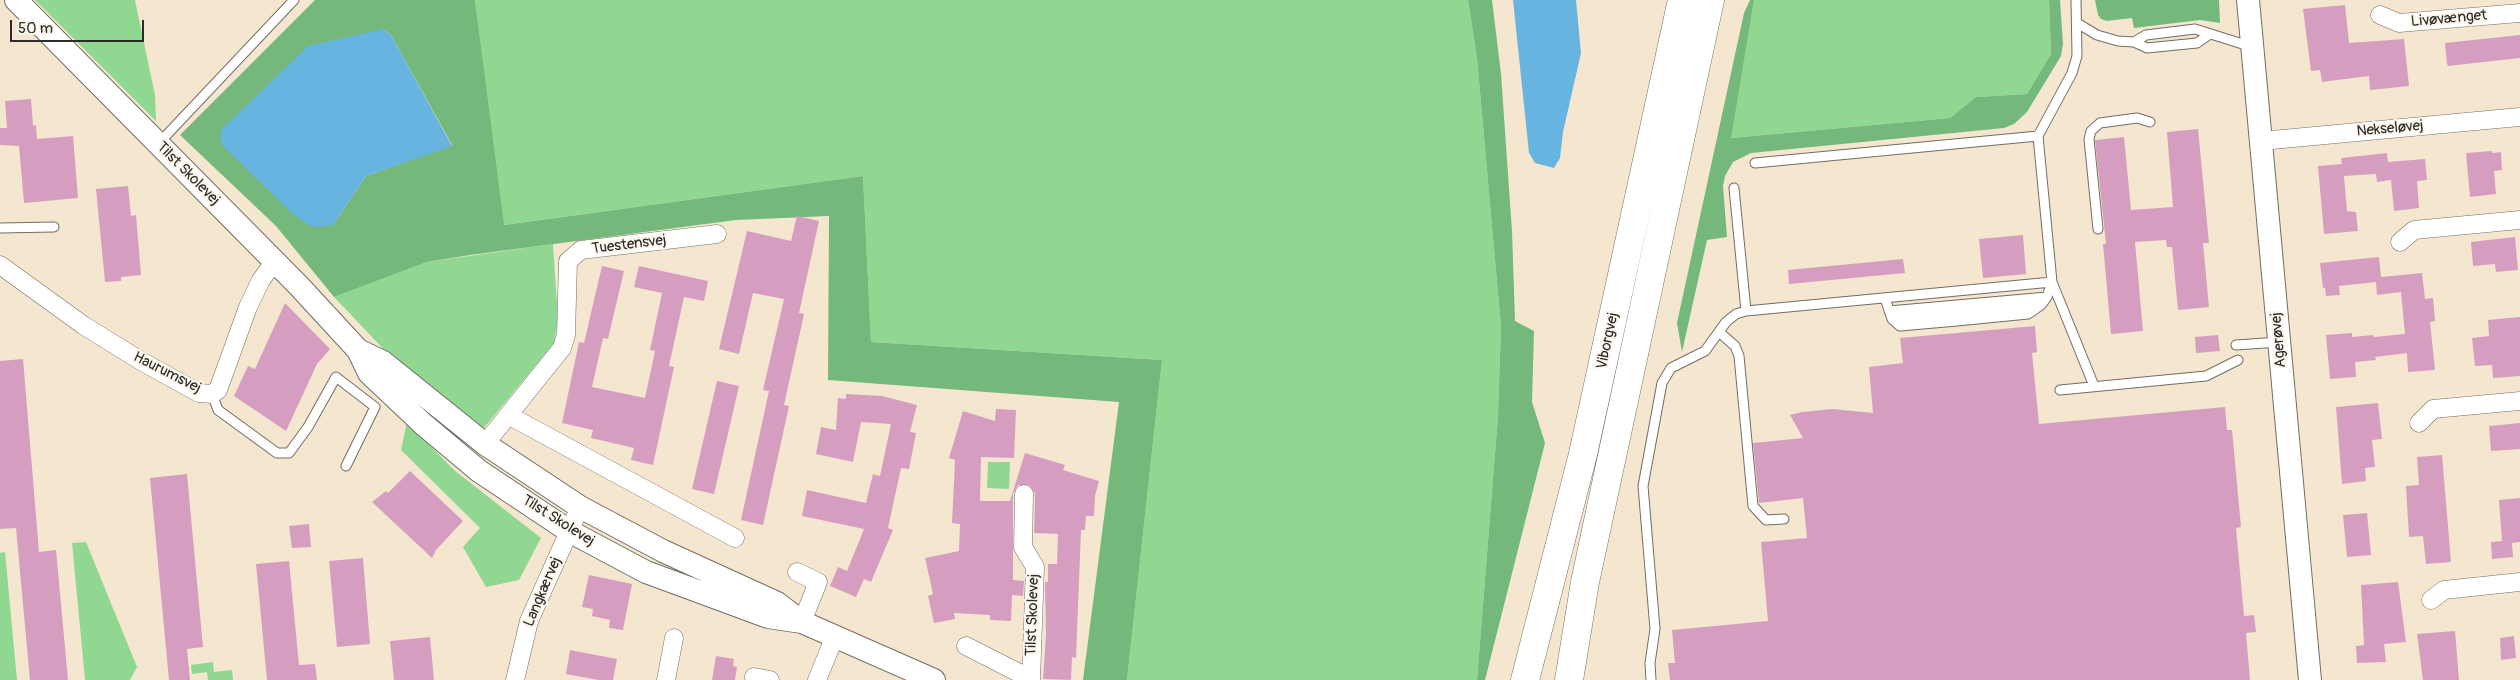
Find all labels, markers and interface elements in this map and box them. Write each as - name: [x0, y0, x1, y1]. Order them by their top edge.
- street label: Livøvænget: [2410, 7, 2488, 31]
- scale bar: [12, 10, 146, 42]
- text: 50 m: [18, 19, 53, 38]
- street label: Nekseløvej: [2356, 117, 2424, 141]
- street label: Tilst Skolevej: [153, 139, 223, 209]
- street label: Tuestensvej: [591, 231, 667, 259]
- street label: Viborgvej: [1593, 311, 1623, 371]
- street label: Agerøvej: [2268, 311, 2290, 369]
- street label: Haurumsvej: [130, 348, 204, 398]
- street label: Tilst Skolevej: [518, 492, 598, 550]
- street label: Langkærvej: [520, 555, 566, 629]
- street label: Tilst Skolevej: [1023, 574, 1043, 656]

